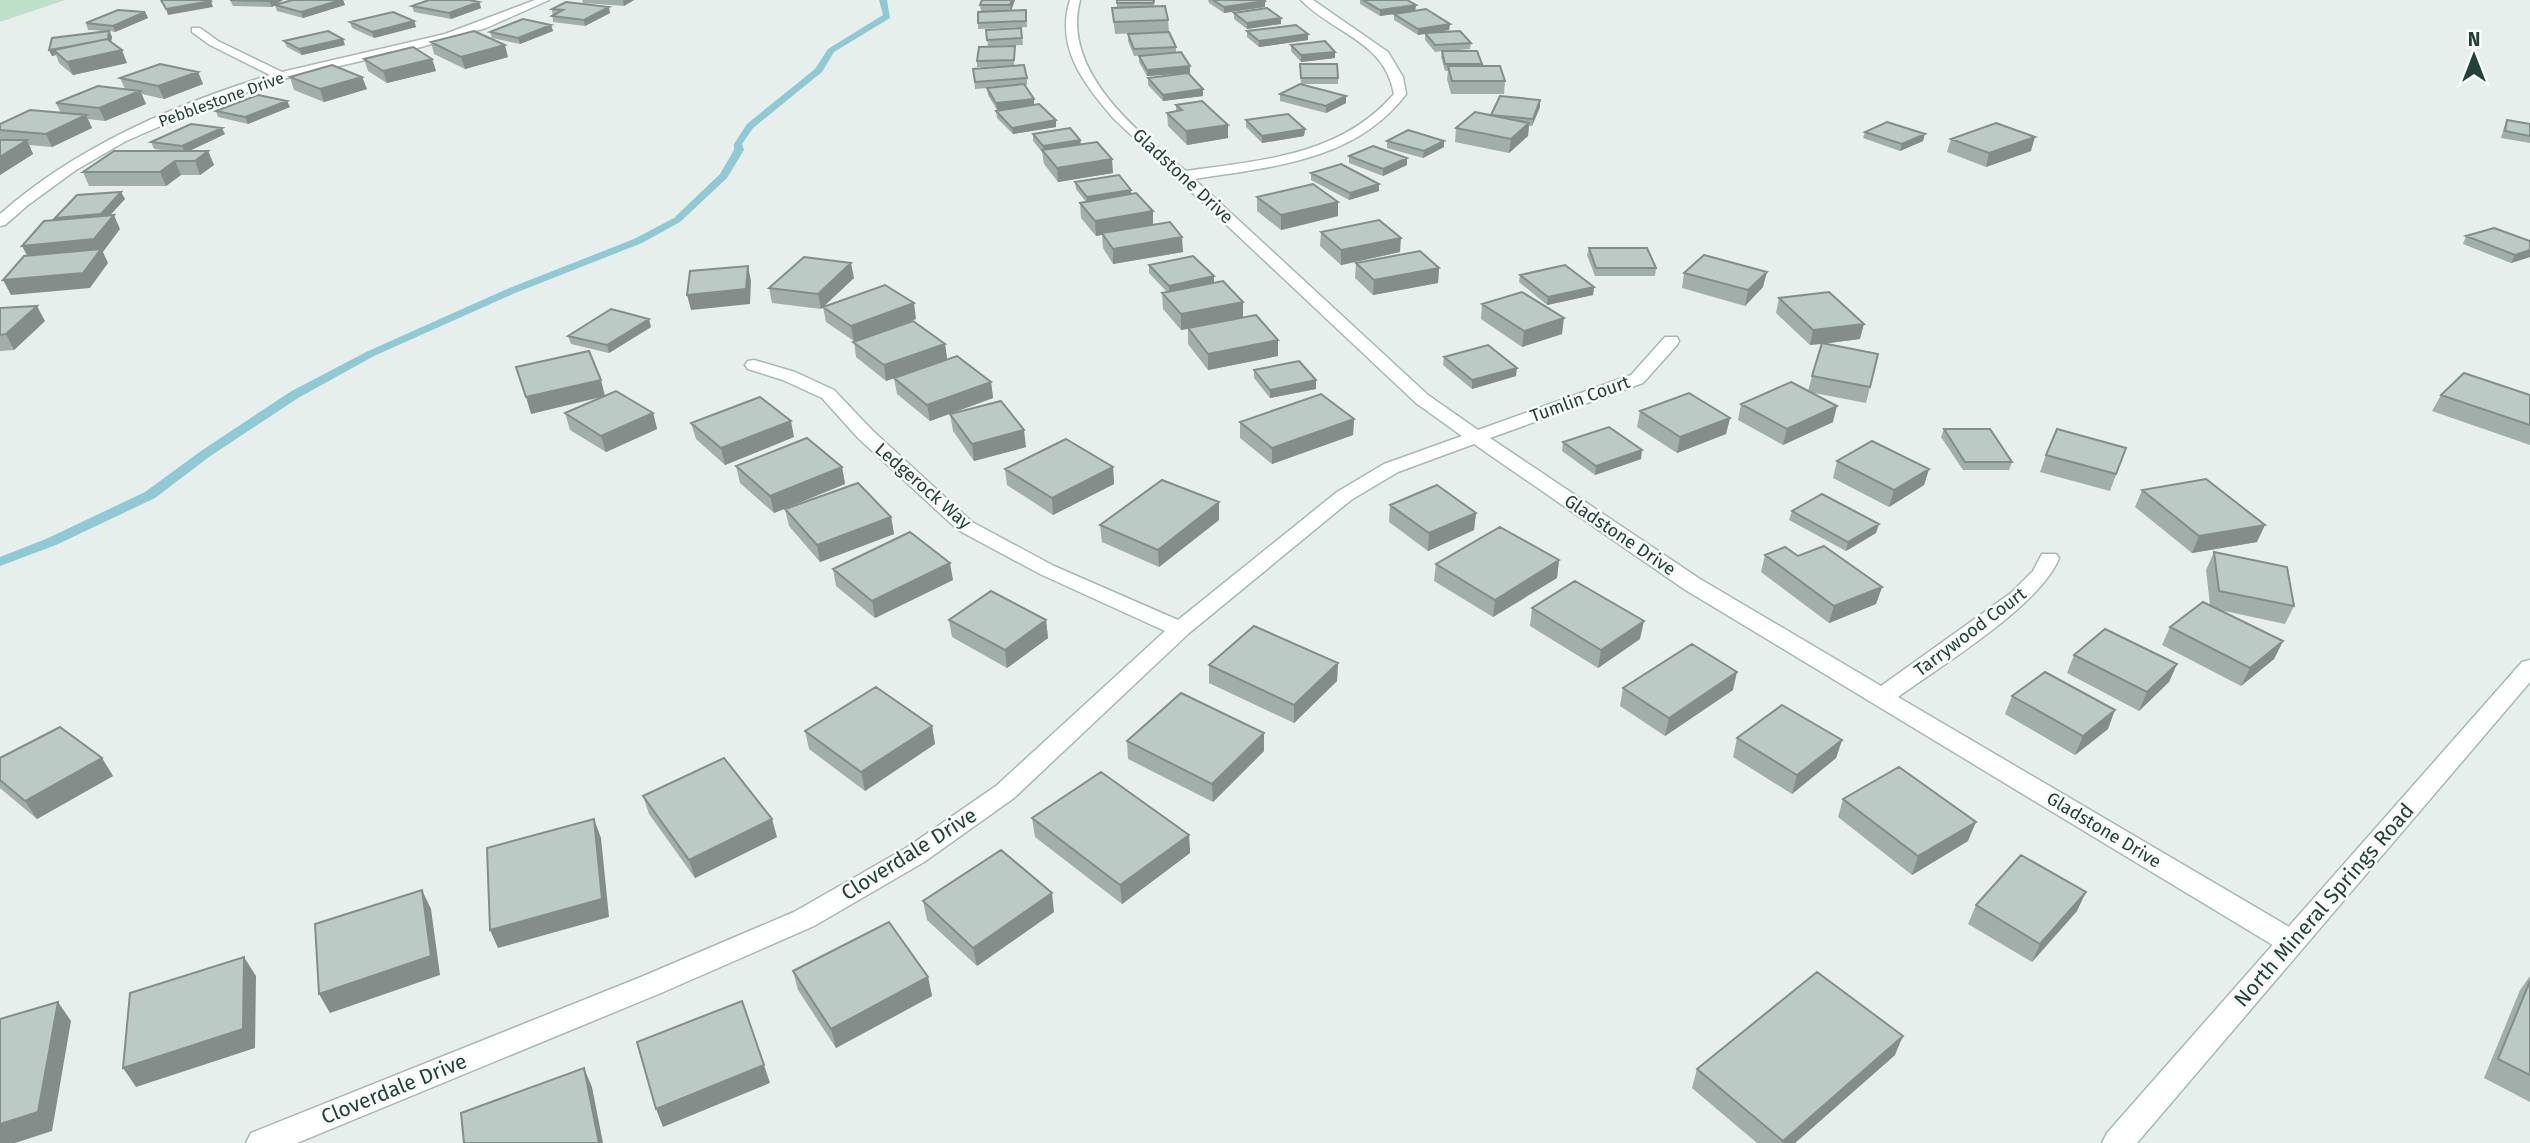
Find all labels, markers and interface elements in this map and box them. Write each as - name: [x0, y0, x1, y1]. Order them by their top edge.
- north arrow: [2439, 21, 2509, 91]
- text: N: [2468, 28, 2480, 51]
- street label: Pebblestone Drive: [156, 68, 286, 131]
- street label: Gladstone Drive: [1128, 124, 1238, 228]
- street label: Tumlin Court: [1527, 371, 1633, 427]
- street label: Ledgerock Way: [870, 438, 976, 534]
- street label: Gladstone Drive: [1560, 490, 1680, 580]
- street label: Tarrywood Court: [1910, 582, 2031, 681]
- street label: Gladstone Drive: [2043, 787, 2165, 873]
- street label: North Mineral Springs Road: [2228, 798, 2420, 1012]
- street label: Cloverdale Drive: [836, 802, 982, 906]
- street label: Cloverdale Drive: [317, 1048, 471, 1130]

